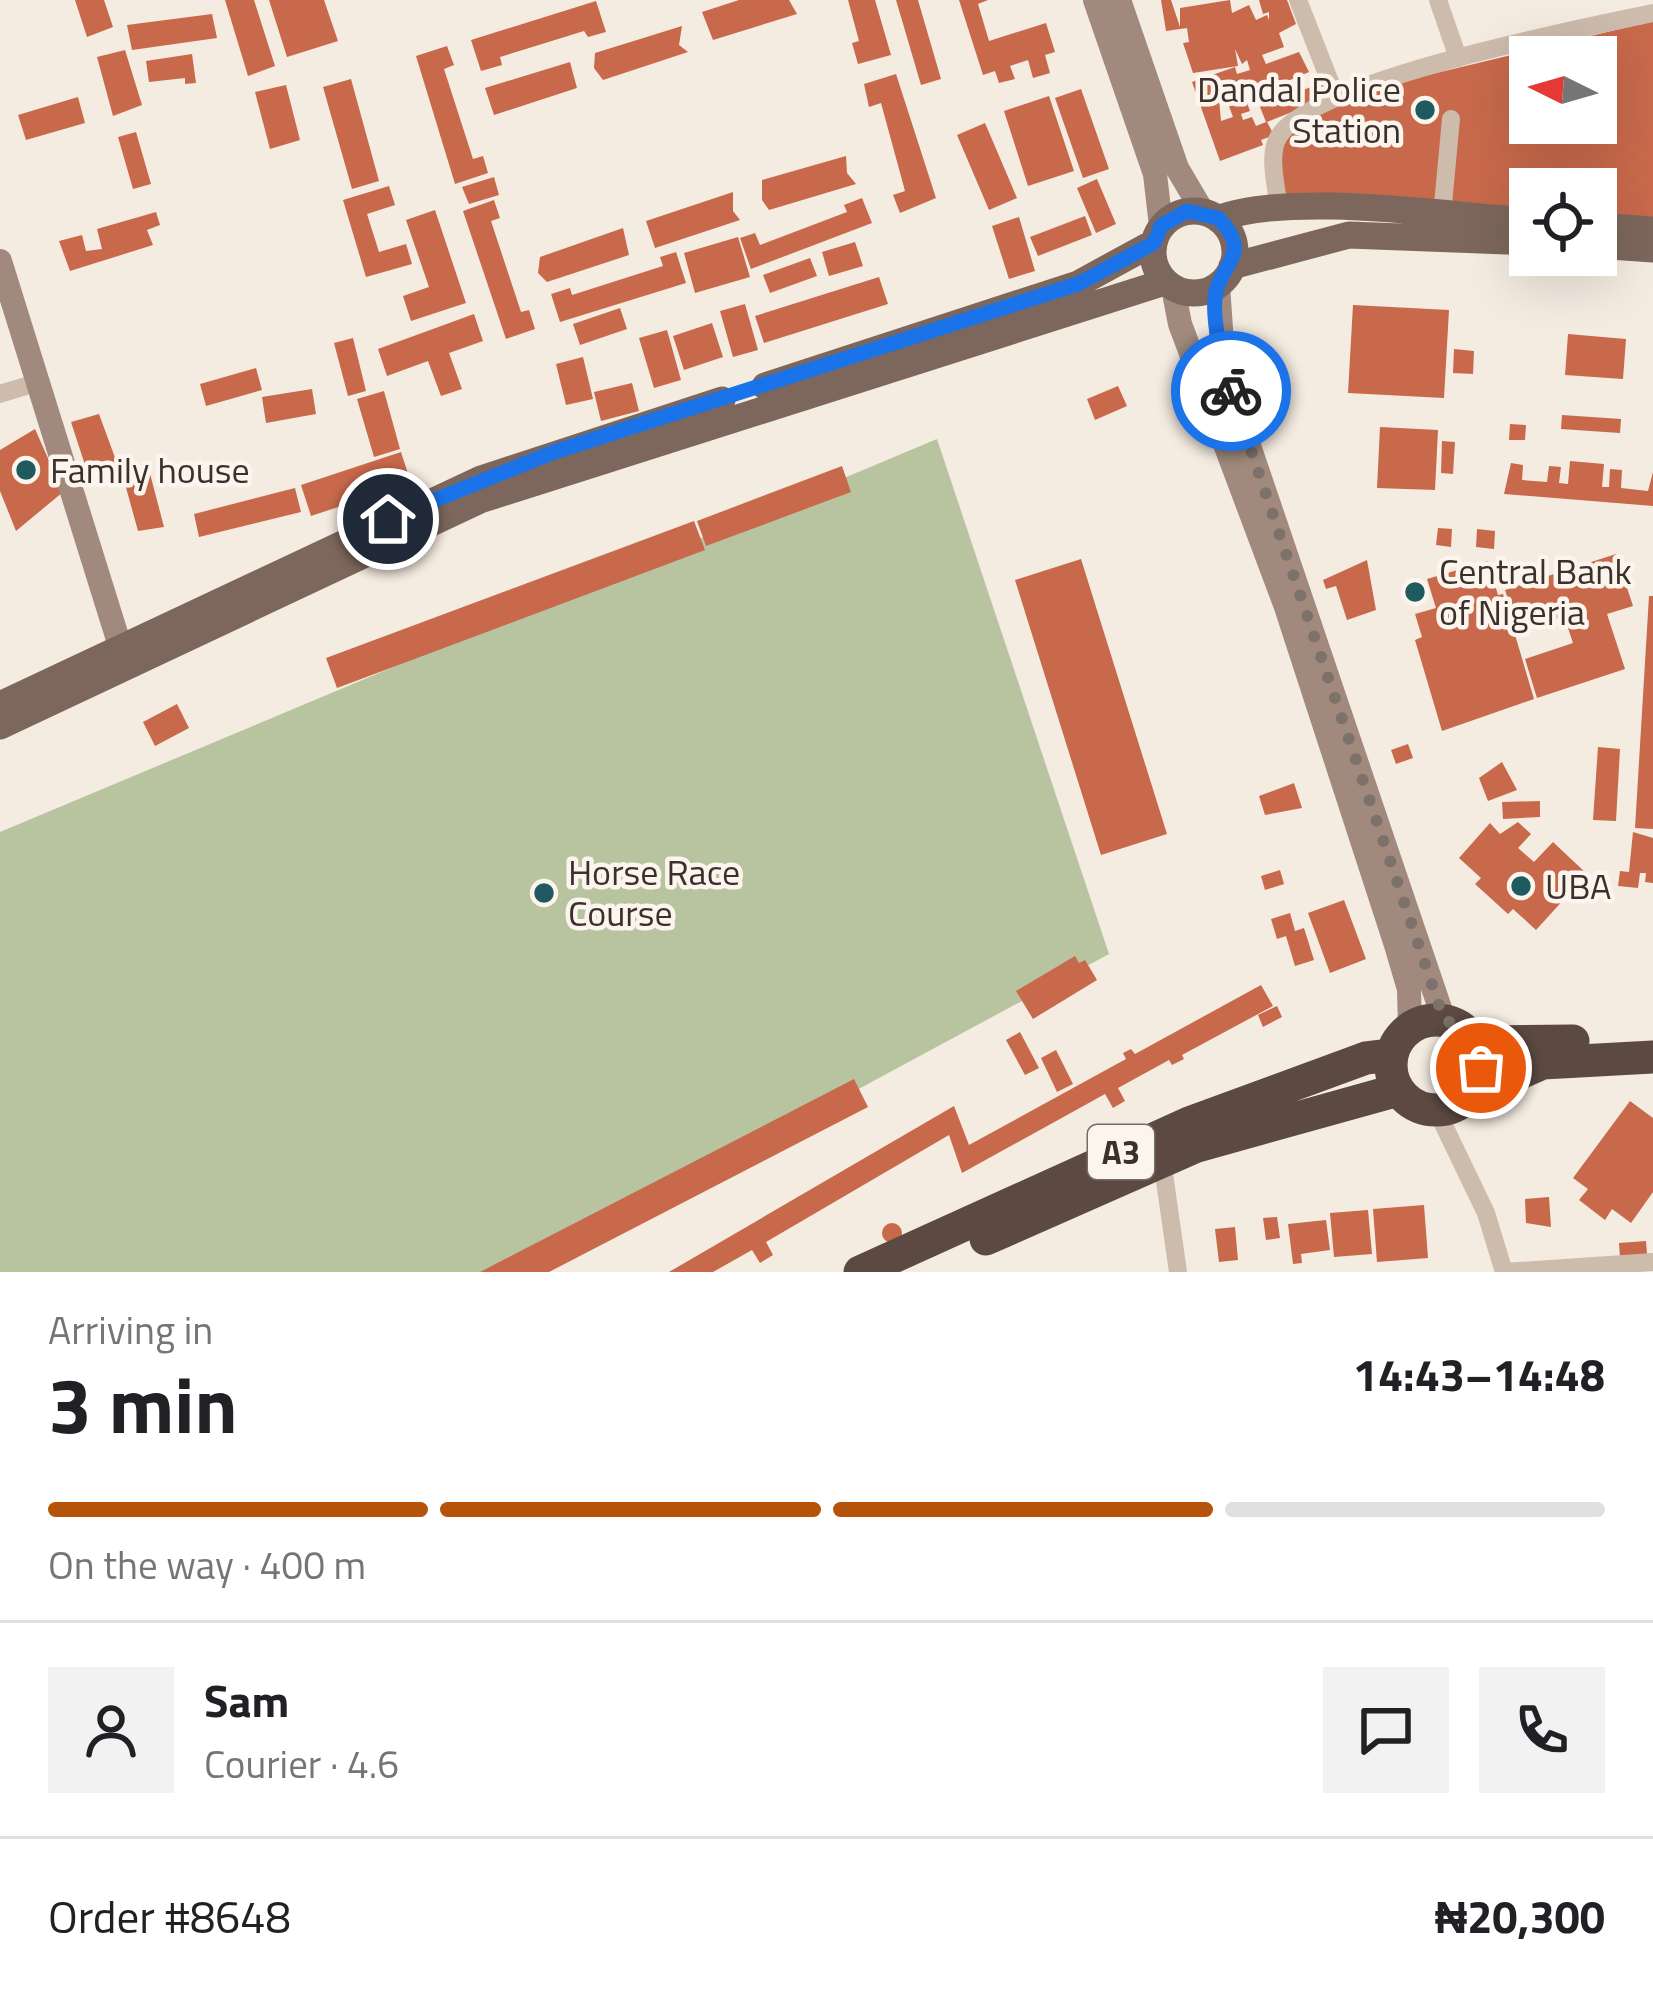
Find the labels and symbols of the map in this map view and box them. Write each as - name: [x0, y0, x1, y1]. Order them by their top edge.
- north arrow: [1509, 36, 1617, 144]
- place label: Dandal Police Station: [1197, 61, 1401, 157]
- marker: Dandal Police Station: [1412, 97, 1438, 123]
- courier: [1171, 331, 1291, 451]
- place label: Family house: [50, 442, 250, 497]
- marker: Family house: [13, 457, 39, 483]
- pin: [337, 468, 439, 570]
- place label: Central Bank of Nigeria: [1439, 543, 1632, 639]
- marker: Central Bank of Nigeria: [1402, 579, 1428, 605]
- place label: Horse Race Course: [568, 844, 740, 940]
- place label: UBA: [1545, 858, 1611, 913]
- marker: UBA: [1508, 873, 1534, 899]
- marker: Horse Race Course: [531, 880, 557, 906]
- pin: [1430, 1017, 1532, 1119]
- road number: A3: [1088, 1125, 1154, 1179]

